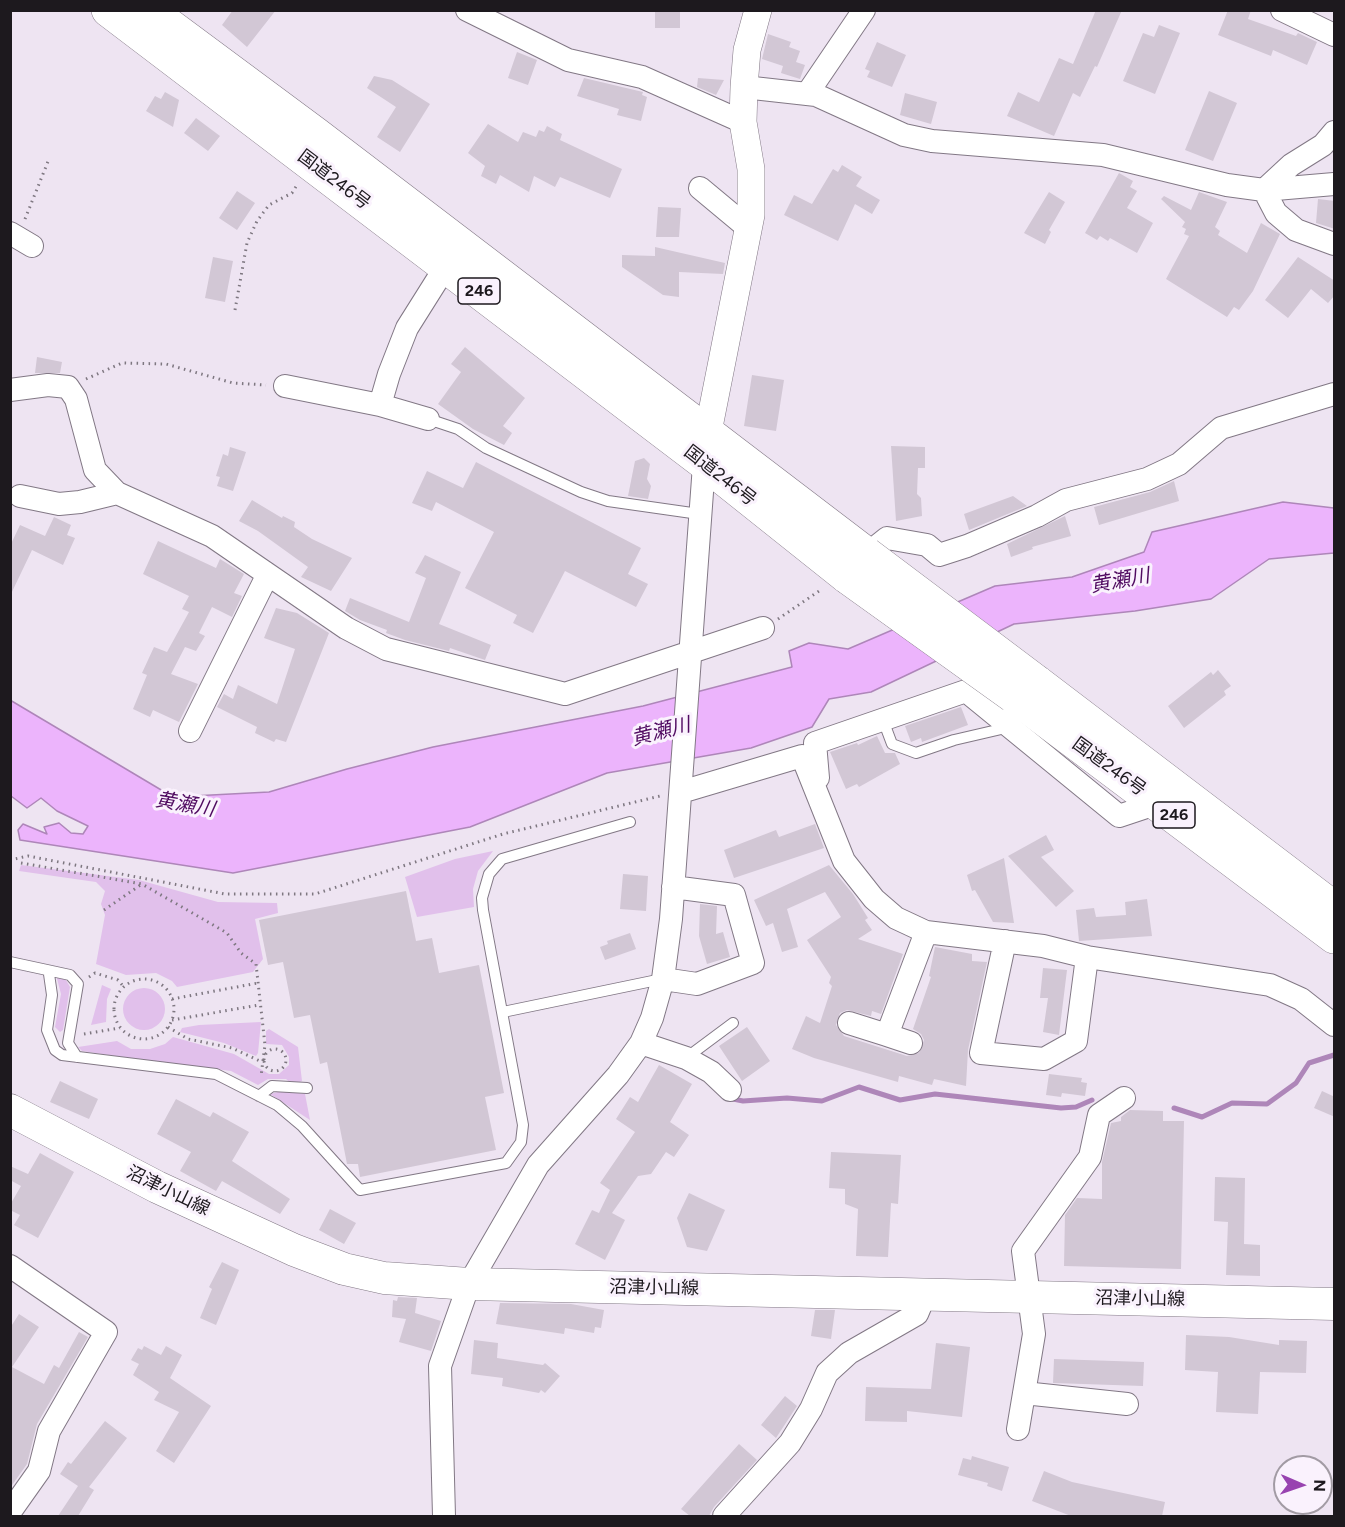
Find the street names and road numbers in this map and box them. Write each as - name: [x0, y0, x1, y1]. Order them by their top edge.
- street label: 国道246号: [293, 146, 375, 214]
- road number: 246: [458, 278, 500, 304]
- street label: 国道246号: [680, 441, 760, 511]
- street label: 国道246号: [1068, 733, 1150, 801]
- road number: 246: [1153, 802, 1195, 828]
- street label: 沼津小山線: [123, 1162, 213, 1220]
- street label: 沼津小山線: [609, 1276, 699, 1300]
- street label: 沼津小山線: [1095, 1287, 1185, 1311]

